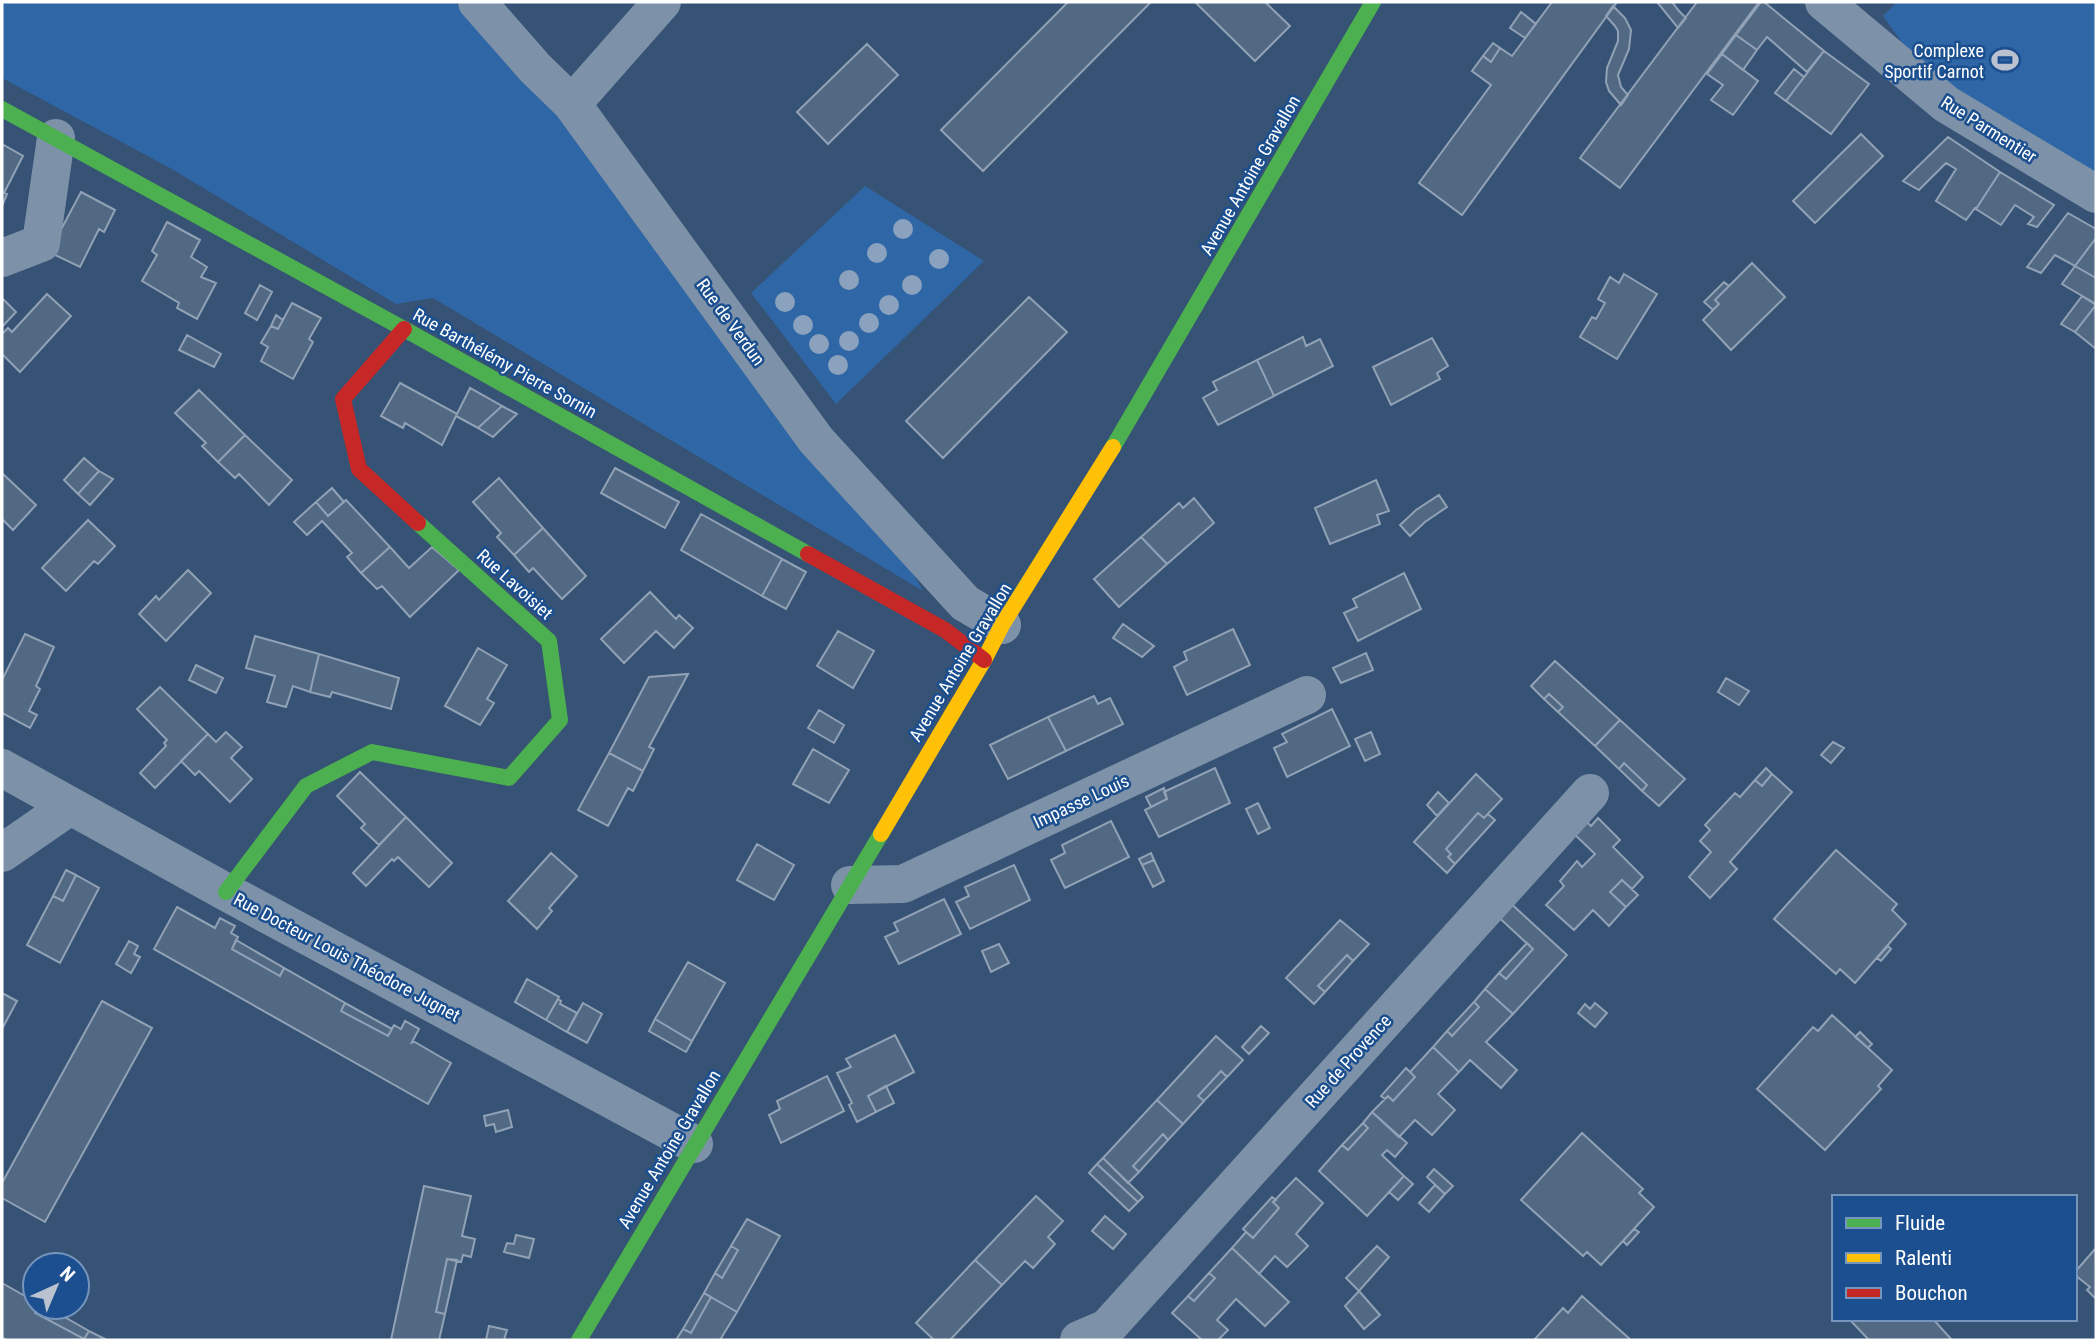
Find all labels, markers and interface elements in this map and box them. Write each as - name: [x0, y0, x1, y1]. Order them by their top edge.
- place label: Complexe Sportif Carnot: [1884, 40, 1984, 82]
- sports icon: Complexe Sportif Carnot: [1990, 45, 2020, 75]
- street label: Avenue Antoine Gravallon: [1196, 91, 1304, 259]
- street label: Rue Parmentier: [1937, 91, 2041, 167]
- street label: Rue de Verdun: [692, 275, 770, 369]
- street label: Rue Barthélémy Pierre Sornin: [409, 304, 601, 422]
- street label: Rue Lavoisiet: [473, 545, 557, 623]
- street label: Avenue Antoine Gravallon: [904, 579, 1016, 745]
- street label: Impasse Louis: [1030, 770, 1132, 832]
- street label: Rue Docteur Louis Théodore Jugnet: [230, 888, 464, 1026]
- street label: Rue de Provence: [1301, 1010, 1395, 1112]
- street label: Avenue Antoine Gravallon: [613, 1066, 725, 1232]
- legend: [1832, 1195, 2077, 1321]
- text: Fluide: [1895, 1211, 1945, 1235]
- text: Ralenti: [1895, 1246, 1952, 1270]
- north arrow: [21, 1251, 91, 1321]
- text: N: [55, 1262, 80, 1286]
- text: Bouchon: [1895, 1281, 1968, 1305]

